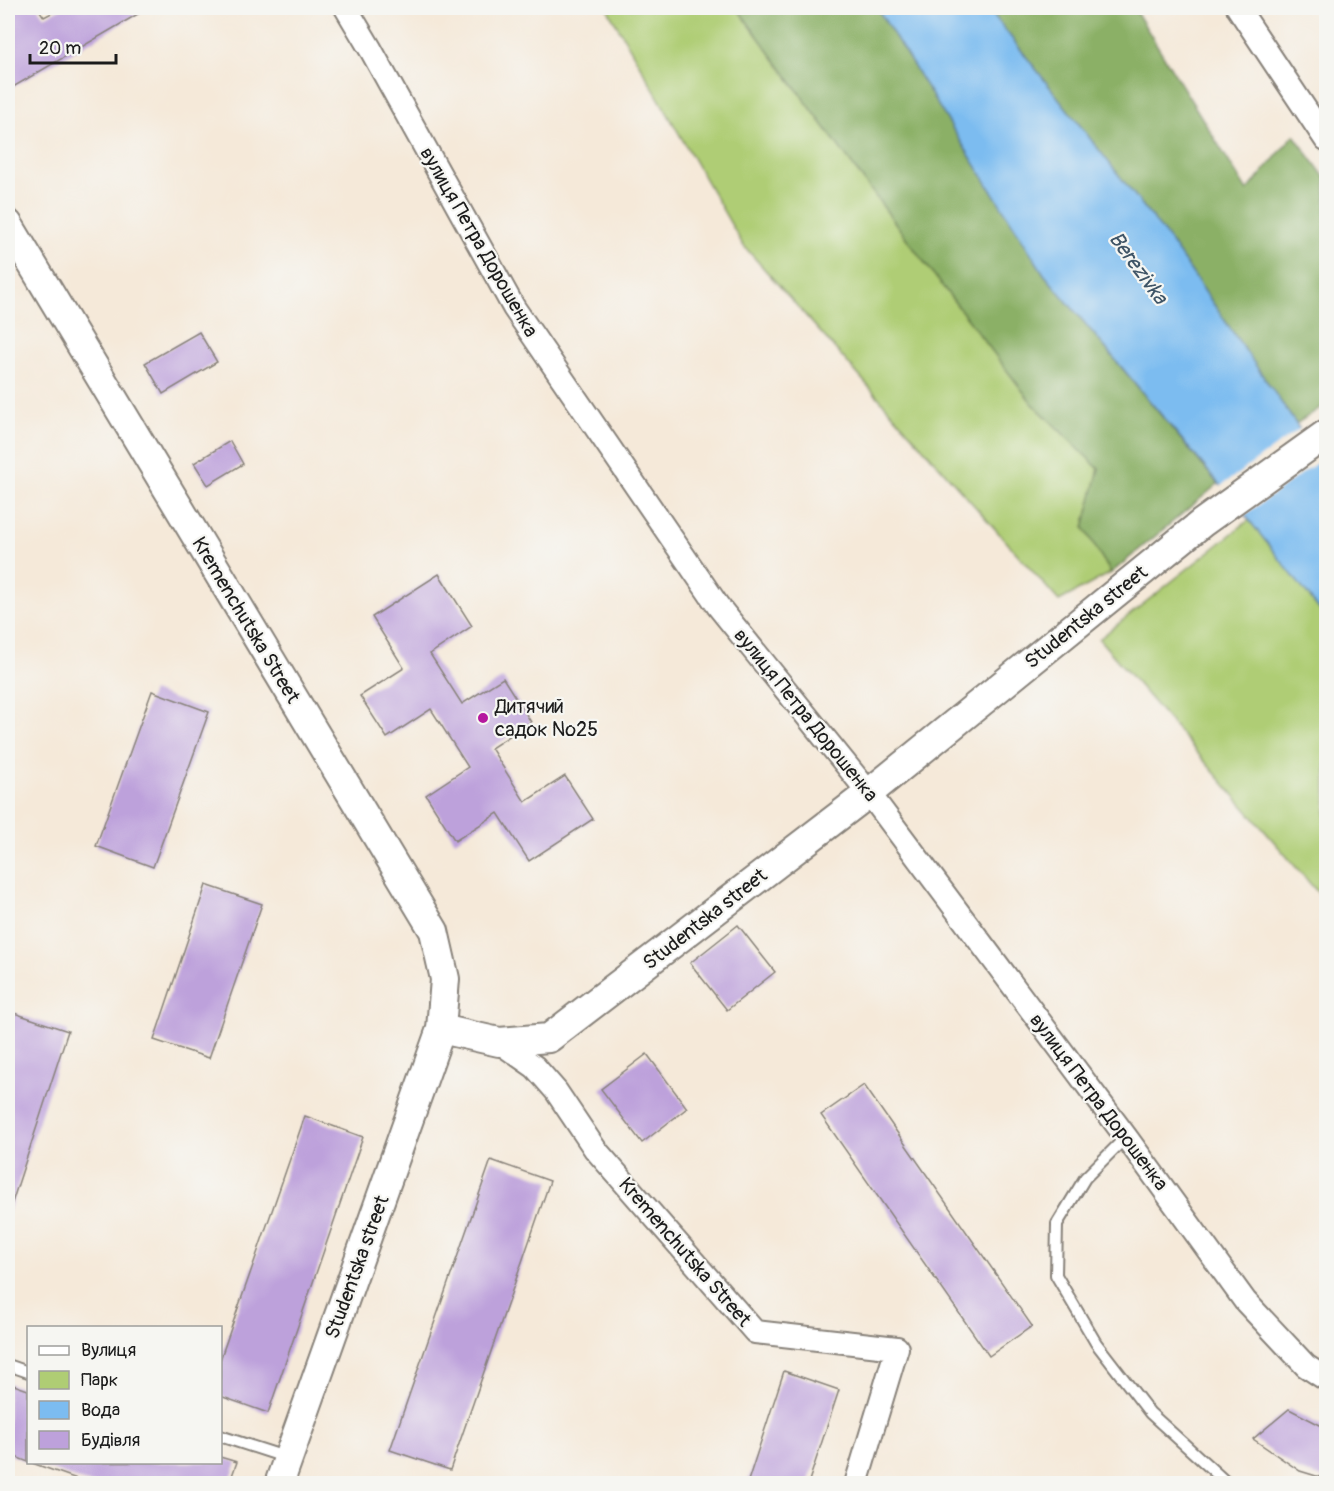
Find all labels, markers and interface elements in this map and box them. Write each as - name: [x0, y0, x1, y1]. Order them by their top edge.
- scale bar: [30, 27, 116, 65]
- text: 20 m: [39, 37, 81, 60]
- street label: вулиця Петра Дорошенка: [414, 142, 544, 342]
- water label: Berezivka: [1103, 227, 1174, 310]
- street label: Kremenchutska Street: [186, 532, 306, 709]
- street label: Studentska street: [1020, 559, 1153, 674]
- street label: вулиця Петра Дорошенка: [728, 623, 884, 807]
- place label: Дитячий садок №25: [494, 694, 598, 742]
- marker: Дитячий садок №25: [476, 711, 490, 725]
- street label: Studentska street: [638, 862, 773, 975]
- street label: вулиця Петра Дорошенка: [1024, 1008, 1174, 1196]
- street label: Kremenchutska Street: [613, 1172, 757, 1333]
- street label: Studentska street: [319, 1191, 395, 1342]
- legend: [27, 1326, 222, 1464]
- text: Вулиця: [81, 1339, 136, 1362]
- text: Парк: [81, 1369, 118, 1392]
- text: Вода: [81, 1399, 120, 1422]
- text: Будівля: [81, 1429, 140, 1452]

